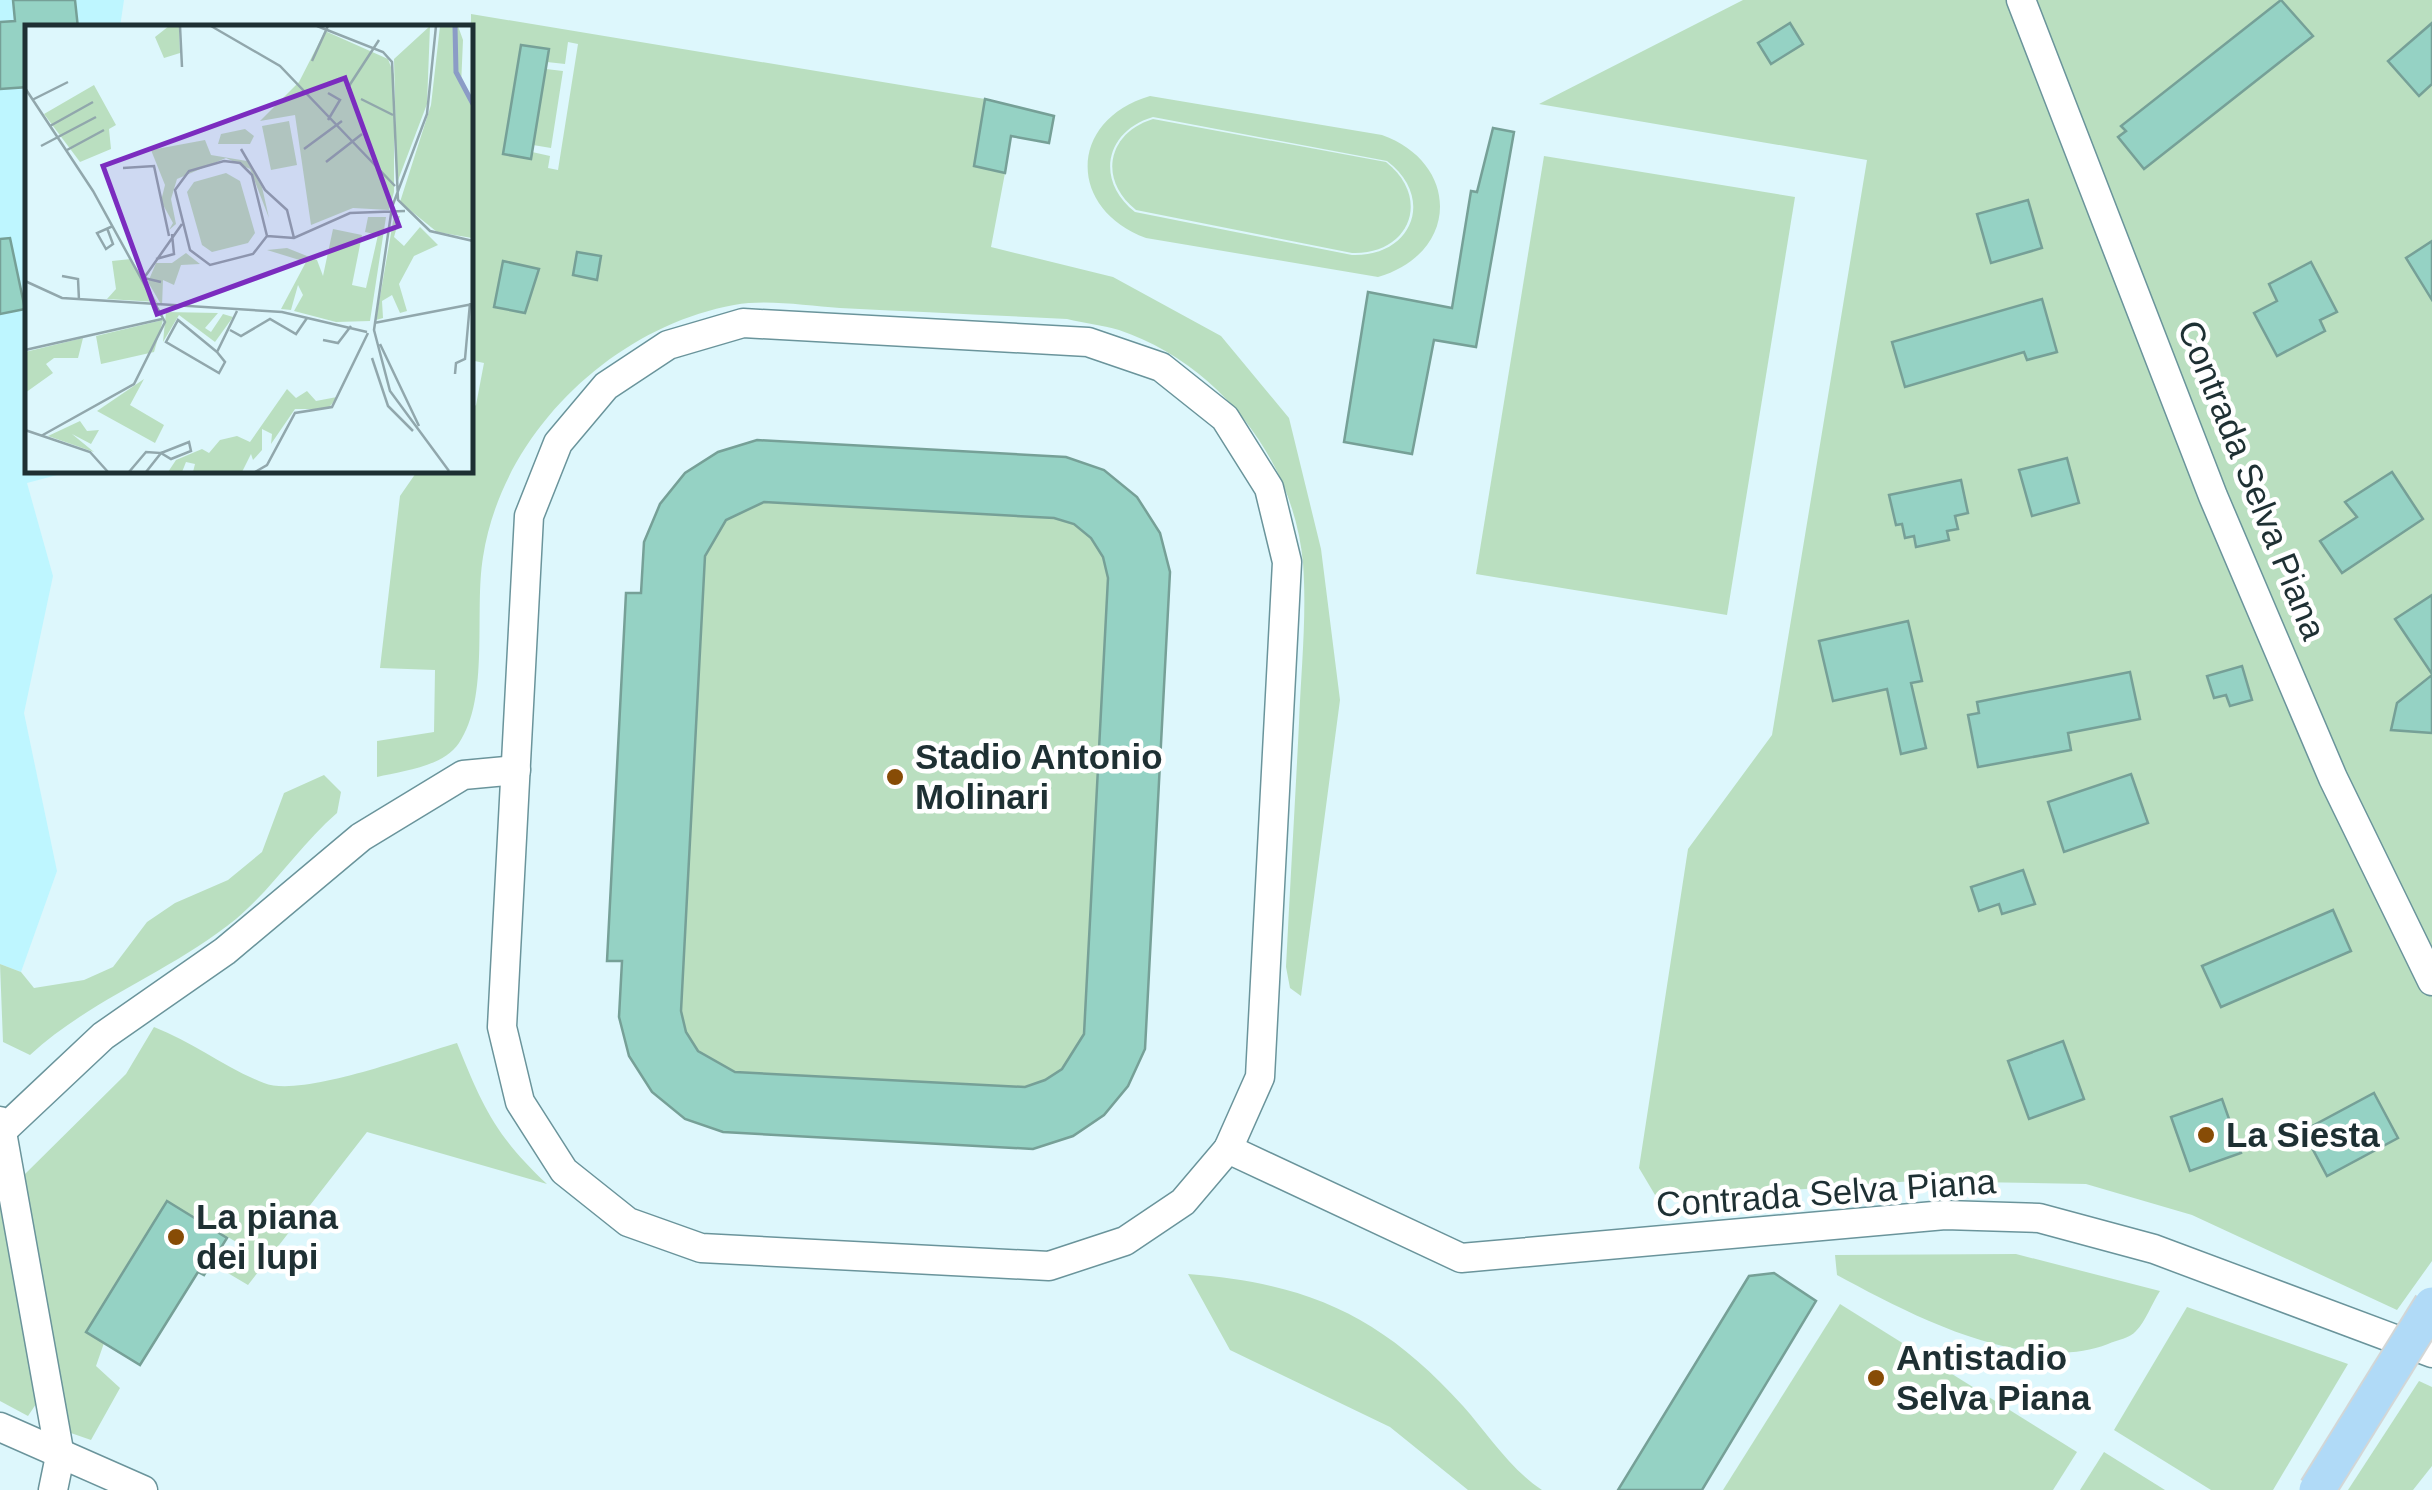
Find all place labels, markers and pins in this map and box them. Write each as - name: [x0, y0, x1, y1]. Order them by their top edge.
- place label: Stadio Antonio Molinari: [915, 737, 1163, 816]
- marker: Stadio Antonio Molinari: [884, 766, 906, 788]
- place label: La Siesta: [2226, 1115, 2380, 1154]
- marker: La Siesta: [2195, 1124, 2217, 1146]
- place label: La piana dei lupi: [196, 1197, 339, 1276]
- marker: La piana dei lupi: [165, 1226, 187, 1248]
- place label: Antistadio Selva Piana: [1896, 1338, 2091, 1417]
- marker: Antistadio Selva Piana: [1865, 1367, 1887, 1389]

